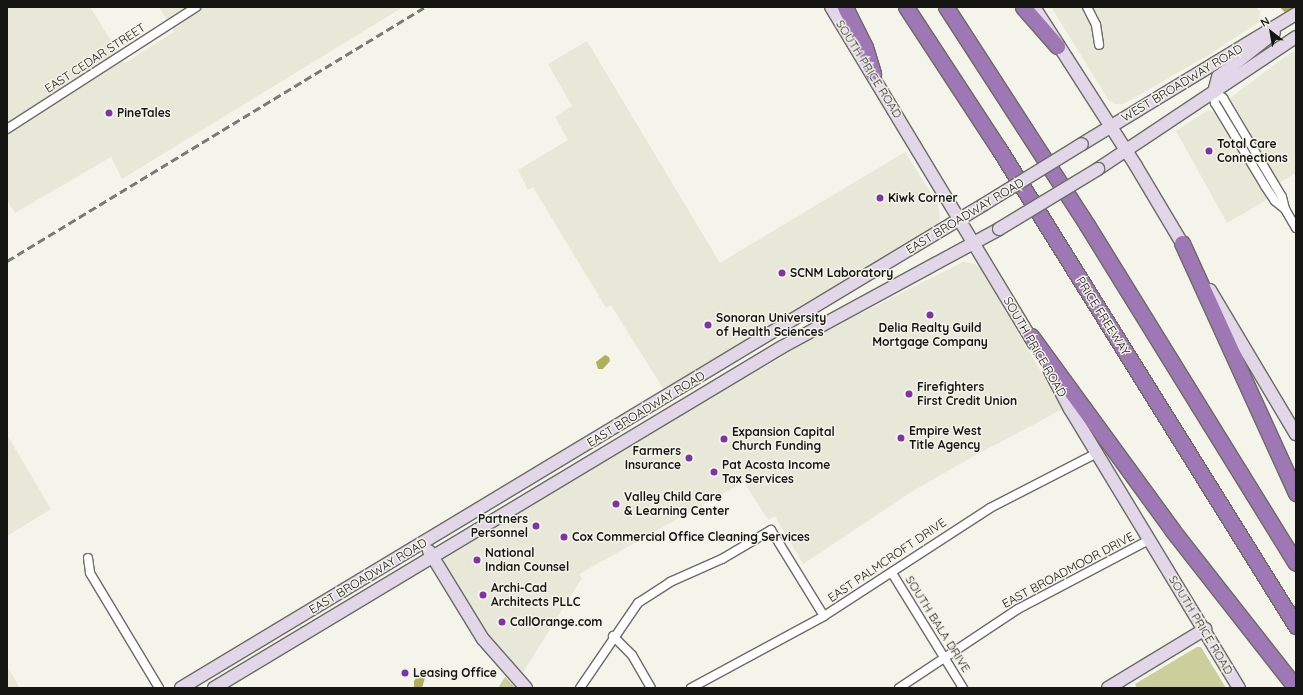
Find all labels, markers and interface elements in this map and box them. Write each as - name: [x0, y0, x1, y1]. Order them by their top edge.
- north arrow: [1251, 12, 1291, 52]
- text: N: [1258, 14, 1272, 30]
- street label: SOUTH PRICE ROAD: [833, 17, 905, 121]
- street label: EAST CEDAR STREET: [42, 20, 148, 96]
- street label: WEST BROADWAY ROAD: [1119, 41, 1245, 125]
- place label: PineTales: [117, 106, 171, 120]
- marker: PineTales: [104, 108, 114, 118]
- place label: Total Care Connections: [1217, 137, 1288, 165]
- marker: Total Care Connections: [1204, 146, 1214, 156]
- street label: EAST BROADWAY ROAD: [903, 175, 1027, 257]
- place label: Kiwk Corner: [888, 191, 958, 205]
- marker: Kiwk Corner: [875, 193, 885, 203]
- place label: SCNM Laboratory: [790, 266, 893, 280]
- marker: SCNM Laboratory: [777, 268, 787, 278]
- street label: PRICE FREEWAY: [1073, 274, 1133, 358]
- street label: SOUTH PRICE ROAD: [1000, 294, 1070, 400]
- marker: Delia Realty Guild Mortgage Company: [925, 310, 935, 320]
- place label: Sonoran University of Health Sciences: [716, 311, 826, 339]
- marker: Sonoran University of Health Sciences: [703, 320, 713, 330]
- place label: Delia Realty Guild Mortgage Company: [872, 321, 988, 349]
- street label: EAST BROADWAY ROAD: [584, 368, 708, 450]
- place label: Firefighters First Credit Union: [917, 380, 1017, 408]
- marker: Firefighters First Credit Union: [904, 389, 914, 399]
- place label: Empire West Title Agency: [909, 424, 982, 452]
- place label: Expansion Capital Church Funding: [732, 425, 835, 453]
- marker: Empire West Title Agency: [896, 433, 906, 443]
- marker: Expansion Capital Church Funding: [719, 434, 729, 444]
- place label: Farmers Insurance: [625, 444, 681, 472]
- marker: Farmers Insurance: [684, 453, 694, 463]
- place label: Pat Acosta Income Tax Services: [722, 458, 830, 486]
- marker: Pat Acosta Income Tax Services: [709, 467, 719, 477]
- place label: Valley Child Care & Learning Center: [624, 490, 730, 518]
- marker: Valley Child Care & Learning Center: [611, 499, 621, 509]
- place label: Partners Personnel: [471, 512, 528, 540]
- street label: EAST PALMCROFT DRIVE: [825, 515, 949, 605]
- marker: Partners Personnel: [531, 521, 541, 531]
- street label: EAST BROADMOOR DRIVE: [1000, 529, 1136, 611]
- place label: Cox Commercial Office Cleaning Services: [572, 530, 810, 544]
- marker: Cox Commercial Office Cleaning Services: [559, 532, 569, 542]
- street label: EAST BROADWAY ROAD: [306, 535, 430, 617]
- place label: National Indian Counsel: [485, 546, 569, 574]
- marker: National Indian Counsel: [472, 555, 482, 565]
- street label: SOUTH BALA DRIVE: [902, 573, 974, 675]
- street label: SOUTH PRICE ROAD: [1166, 573, 1236, 677]
- place label: Archi-Cad Architects PLLC: [491, 581, 580, 609]
- marker: Archi-Cad Architects PLLC: [478, 590, 488, 600]
- place label: CallOrange.com: [510, 615, 602, 629]
- marker: CallOrange.com: [497, 617, 507, 627]
- place label: Leasing Office: [413, 666, 497, 680]
- marker: Leasing Office: [400, 668, 410, 678]

